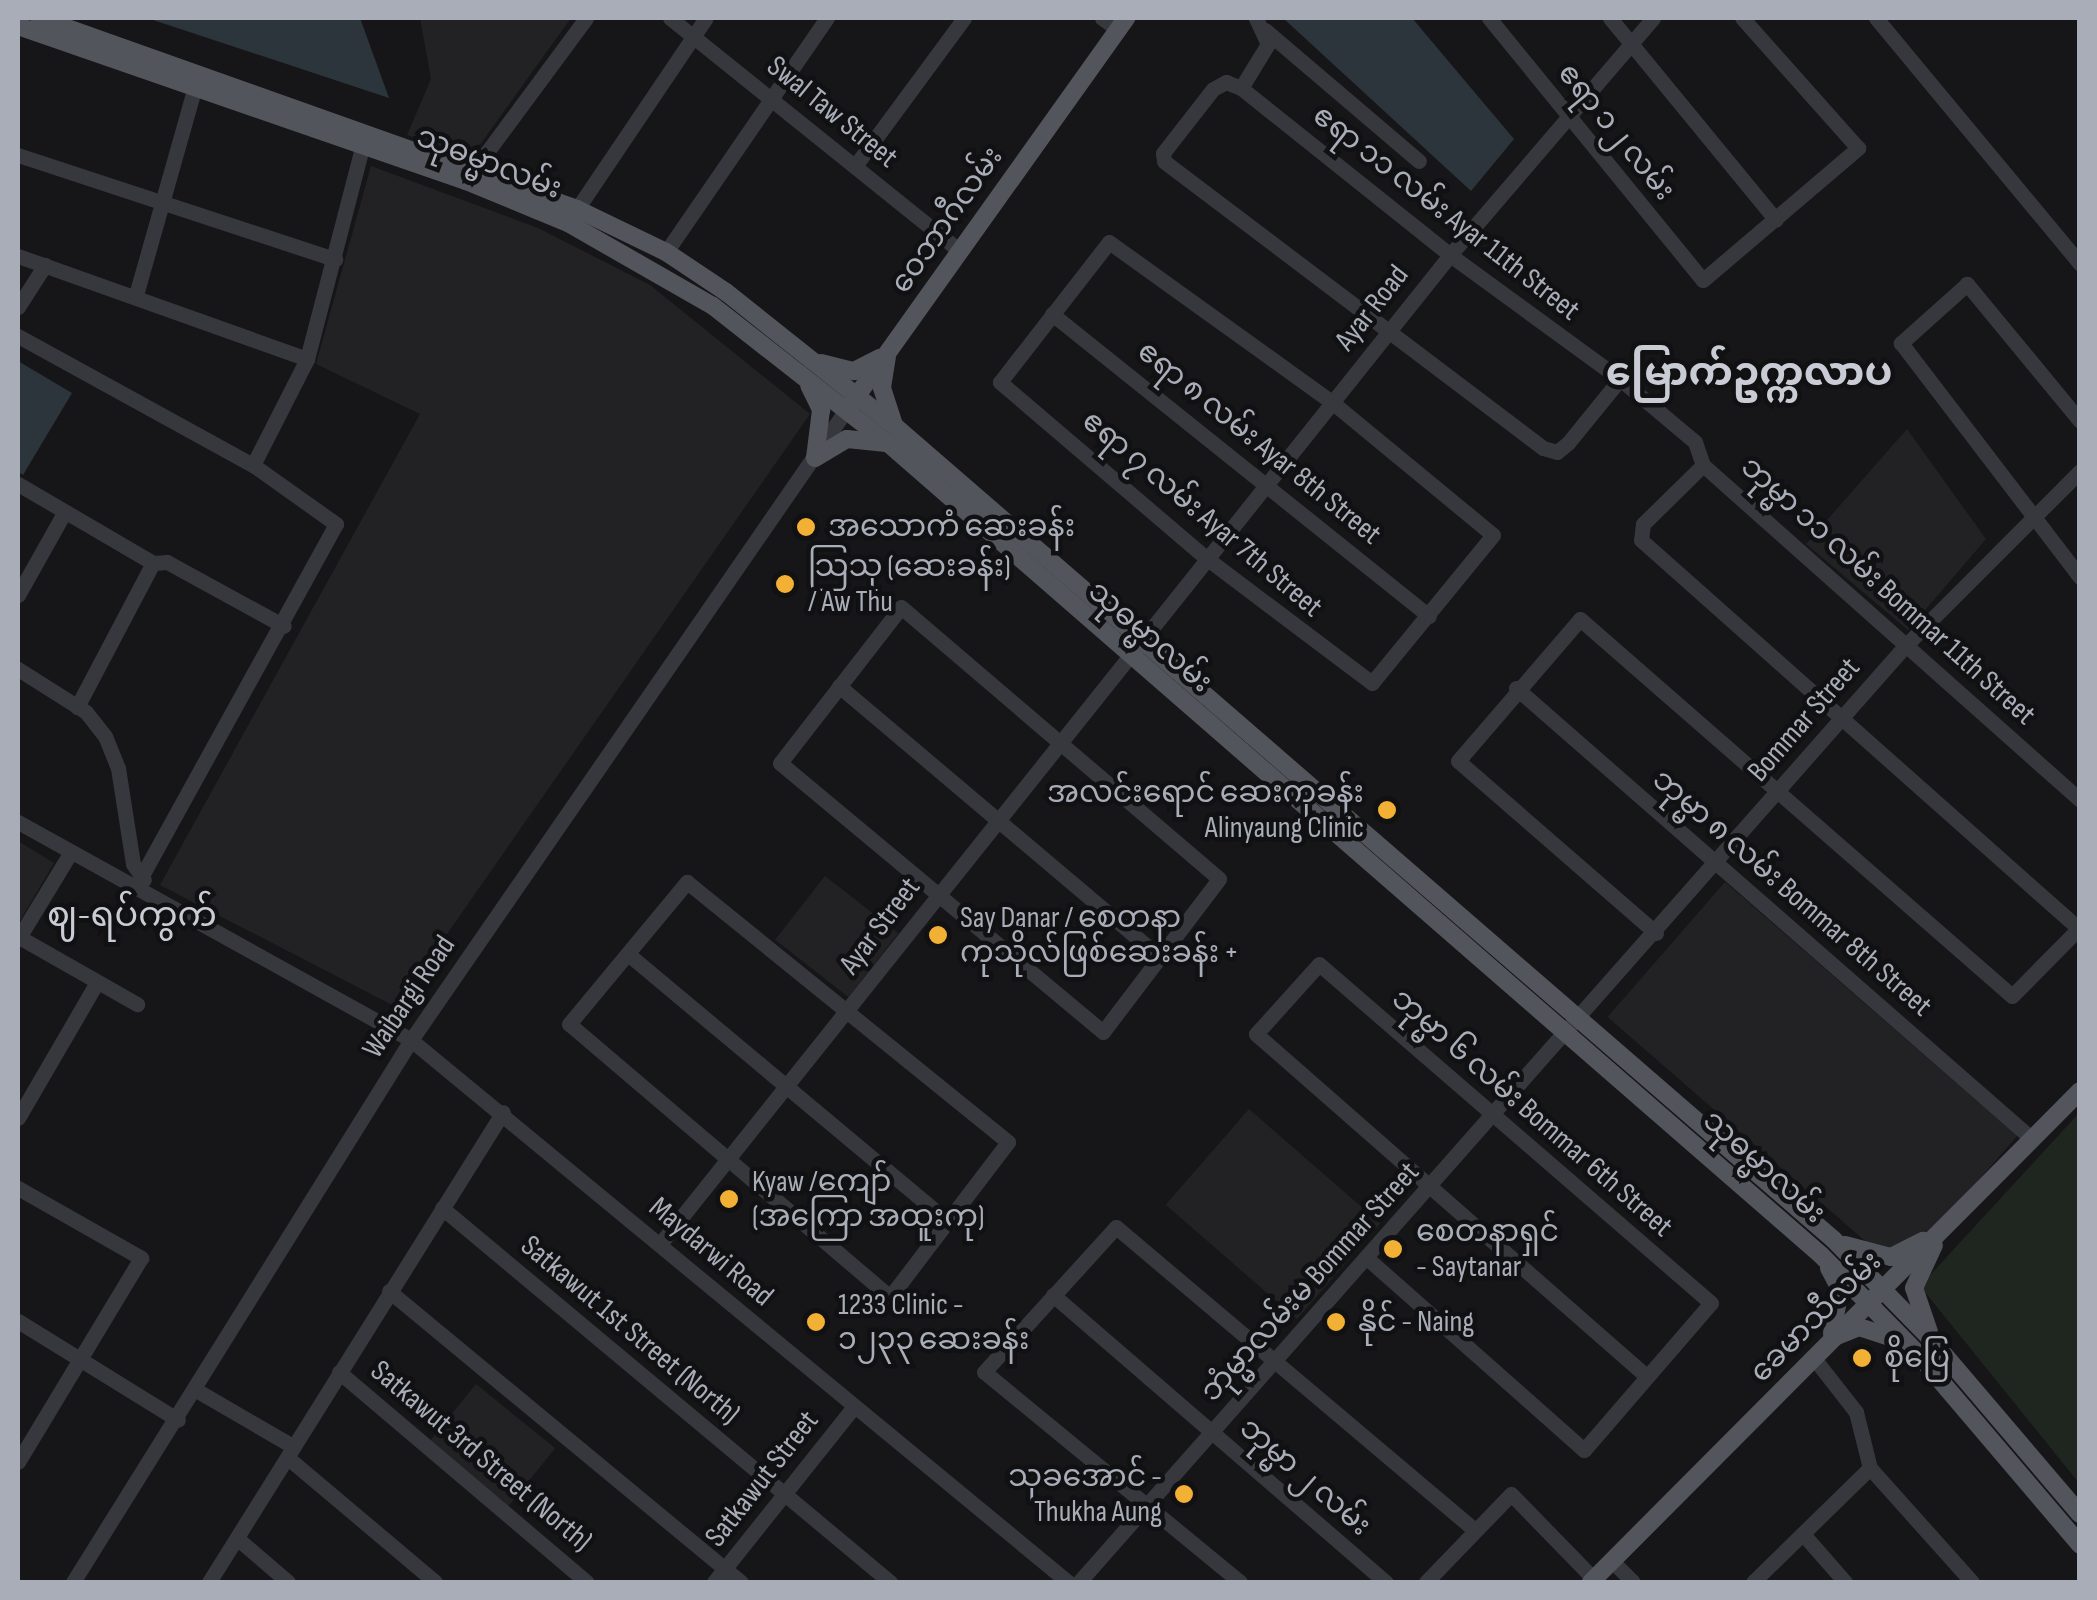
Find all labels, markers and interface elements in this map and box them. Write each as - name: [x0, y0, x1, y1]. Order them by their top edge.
- street label: Swal Taw Street: [759, 48, 905, 176]
- street label: ဧရာ ၁၂ လမ်း: [1550, 56, 1682, 208]
- street label: ဧရာ ၁၁ လမ်း Ayar 11th Street: [1305, 98, 1587, 328]
- street label: သုဓမ္မာလမ်း: [411, 119, 567, 207]
- street label: ဝေဘာဂီလမ်း: [883, 140, 1011, 300]
- street label: Ayar Road: [1327, 258, 1417, 358]
- street label: ဧရာ ၈ လမ်း Ayar 8th Street: [1130, 334, 1388, 552]
- district label: မြောက်‌ဥက္ကလာပ: [1606, 349, 1892, 397]
- street label: ဧရာ ၇ လမ်း Ayar 7th Street: [1075, 403, 1329, 625]
- street label: ဘုမ္မာ ၁၁ လမ်း Bommar 11th Street: [1733, 449, 2043, 733]
- place label: အသောကံ ဆေးခန်း: [828, 509, 1075, 545]
- marker: အသောကံ ဆေးခန်း: [793, 514, 819, 540]
- place label: သြသု (ဆေးခန်း) / Aw Thu: [808, 549, 1011, 620]
- marker: သြသု (ဆေးခန်း) / Aw Thu: [772, 571, 798, 597]
- street label: သုဓမ္မာလမ်း: [1081, 573, 1219, 701]
- street label: Bommar Street: [1740, 651, 1868, 789]
- street label: ဘုမ္မာ ၈ လမ်း Bommar 8th Street: [1645, 762, 1939, 1024]
- place label: အလင်းရောင် ဆေးကုခန်း Alinyaung Clinic: [1047, 775, 1364, 846]
- marker: အလင်းရောင် ဆေးကုခန်း Alinyaung Clinic: [1374, 797, 1400, 823]
- street label: Ayar Street: [832, 871, 928, 981]
- district label: ဈ-ရပ်ကွက်: [47, 895, 217, 937]
- place label: Say Danar / စေတနာ ကုသိုလ်ဖြစ်ဆေးခန်း +: [960, 900, 1239, 970]
- marker: Say Danar / စေတနာ ကုသိုလ်ဖြစ်ဆေးခန်း +: [925, 922, 951, 948]
- street label: Waibargi Road: [355, 929, 463, 1065]
- street label: ဘုမ္မာ ၆ လမ်း Bommar 6th Street: [1384, 981, 1680, 1245]
- street label: သုဓမ္မာလမ်း: [1695, 1103, 1833, 1231]
- street label: ဘုံမ္မာလမ်းမ Bommar Street: [1193, 1155, 1427, 1409]
- place label: Kyaw /ကျော် (အကြော အထူးကု): [752, 1164, 984, 1234]
- marker: Kyaw /ကျော် (အကြော အထူးကု): [716, 1186, 742, 1212]
- street label: Maydarwi Road: [642, 1190, 780, 1314]
- place label: စေတနာရှင် - Saytanar: [1416, 1214, 1559, 1284]
- street label: Satkawut 1st Street (North): [513, 1228, 747, 1432]
- marker: စေတနာရှင် - Saytanar: [1380, 1236, 1406, 1262]
- street label: ခေမာသီလမ်း: [1743, 1244, 1889, 1390]
- place label: 1233 Clinic - ၁၂၃၃ ဆေးခန်း: [838, 1287, 1029, 1358]
- place label: နိုင် - Naing: [1358, 1304, 1474, 1340]
- marker: 1233 Clinic - ၁၂၃၃ ဆေးခန်း: [803, 1309, 829, 1335]
- marker: နိုင် - Naing: [1323, 1309, 1349, 1335]
- place label: စိုပြေ: [1884, 1340, 1950, 1376]
- marker: စိုပြေ: [1849, 1345, 1875, 1371]
- street label: Satkawut 3rd Street (North): [363, 1353, 599, 1559]
- street label: Satkawut Street: [698, 1404, 826, 1554]
- street label: ဘုမ္မာ ၂ လမ်း: [1232, 1410, 1378, 1544]
- place label: သုခအောင် - Thukha Aung: [1008, 1459, 1162, 1530]
- marker: သုခအောင် - Thukha Aung: [1171, 1481, 1197, 1507]

